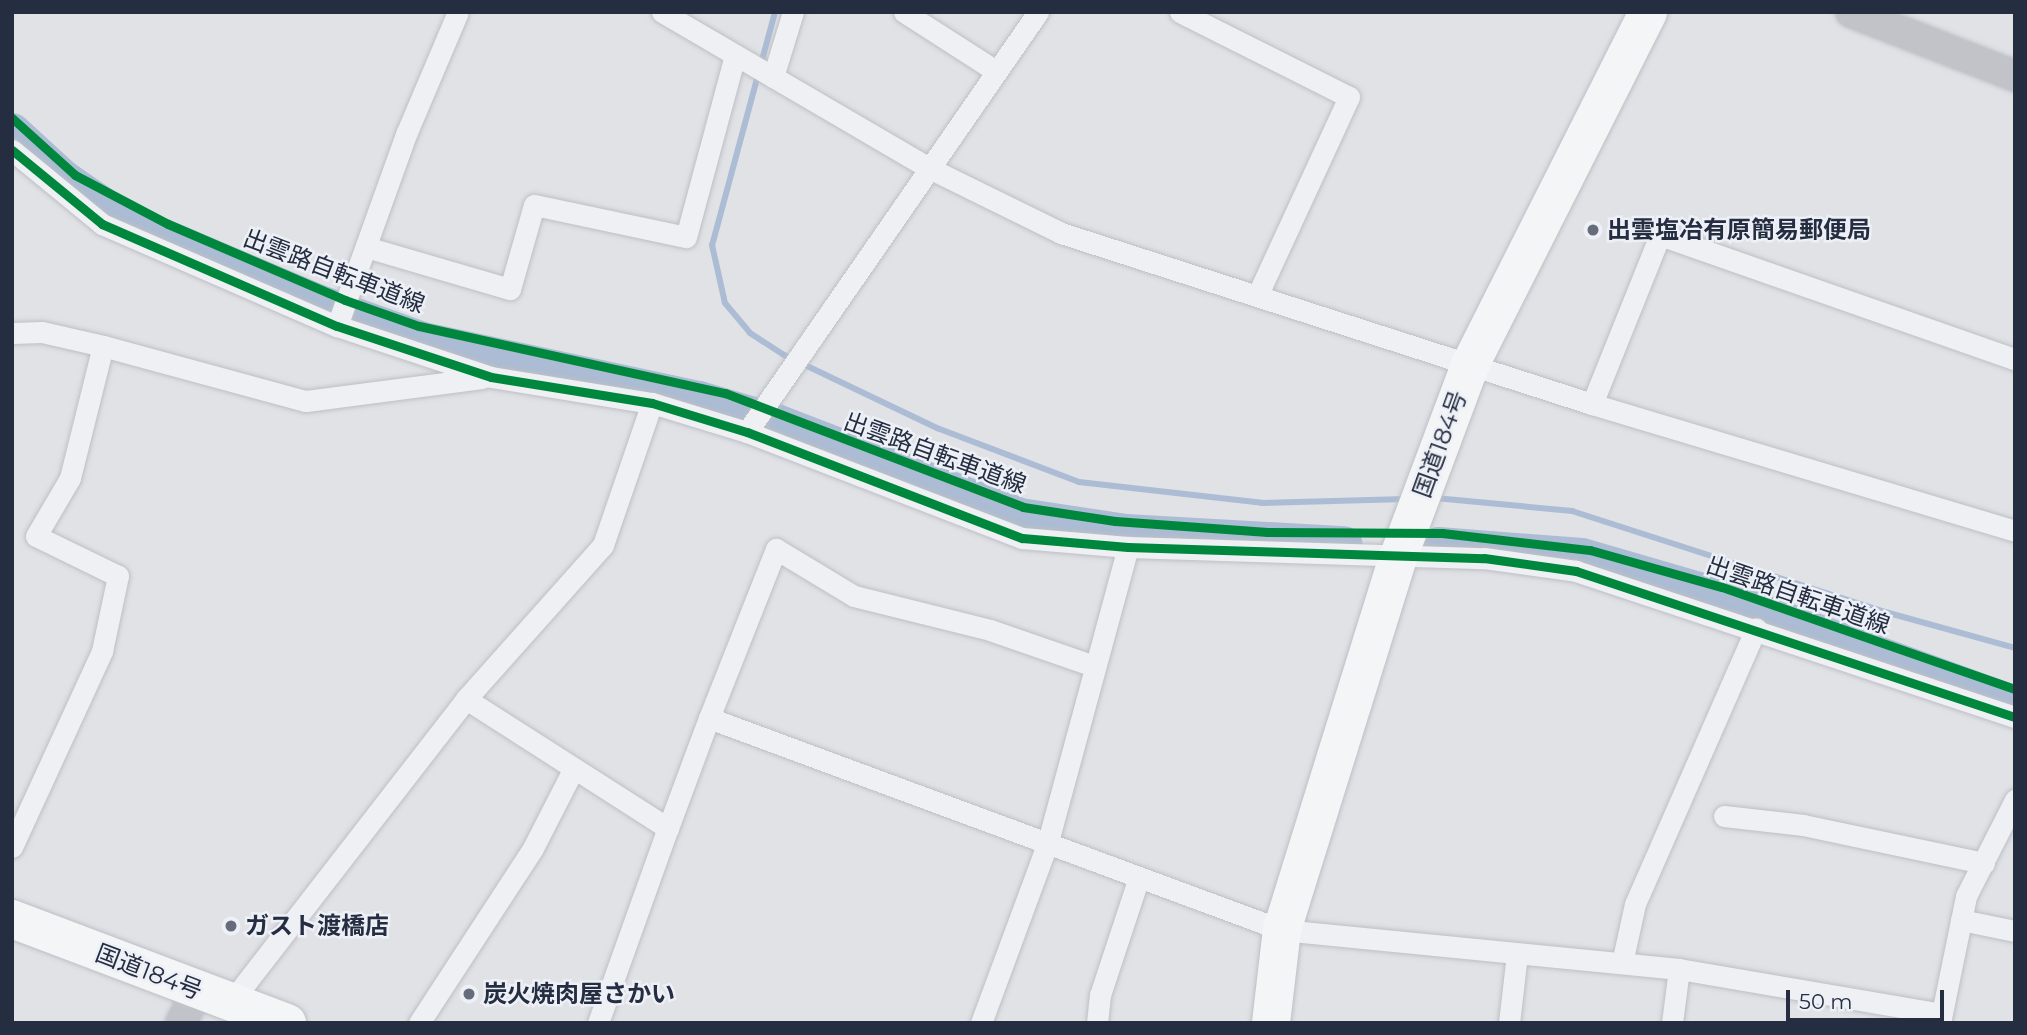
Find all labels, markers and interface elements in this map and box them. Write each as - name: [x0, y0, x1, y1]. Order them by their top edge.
- place label: 出雲塩冶有原簡易郵便局: [1607, 216, 1871, 244]
- marker: 出雲塩冶有原簡易郵便局: [1585, 222, 1601, 238]
- street label: 出雲路自転車道線: [239, 223, 429, 319]
- street label: 国道184号: [1407, 387, 1473, 501]
- street label: 出雲路自転車道線: [840, 407, 1030, 499]
- street label: 出雲路自転車道線: [1703, 550, 1893, 640]
- place label: ガスト渡橋店: [245, 912, 389, 940]
- marker: ガスト渡橋店: [223, 918, 239, 934]
- street label: 国道184号: [92, 939, 206, 1005]
- scale bar: [1789, 976, 1946, 1020]
- place label: 炭火焼肉屋さかい: [483, 980, 675, 1008]
- marker: 炭火焼肉屋さかい: [461, 986, 477, 1002]
- text: 50 m: [1799, 989, 1853, 1014]

